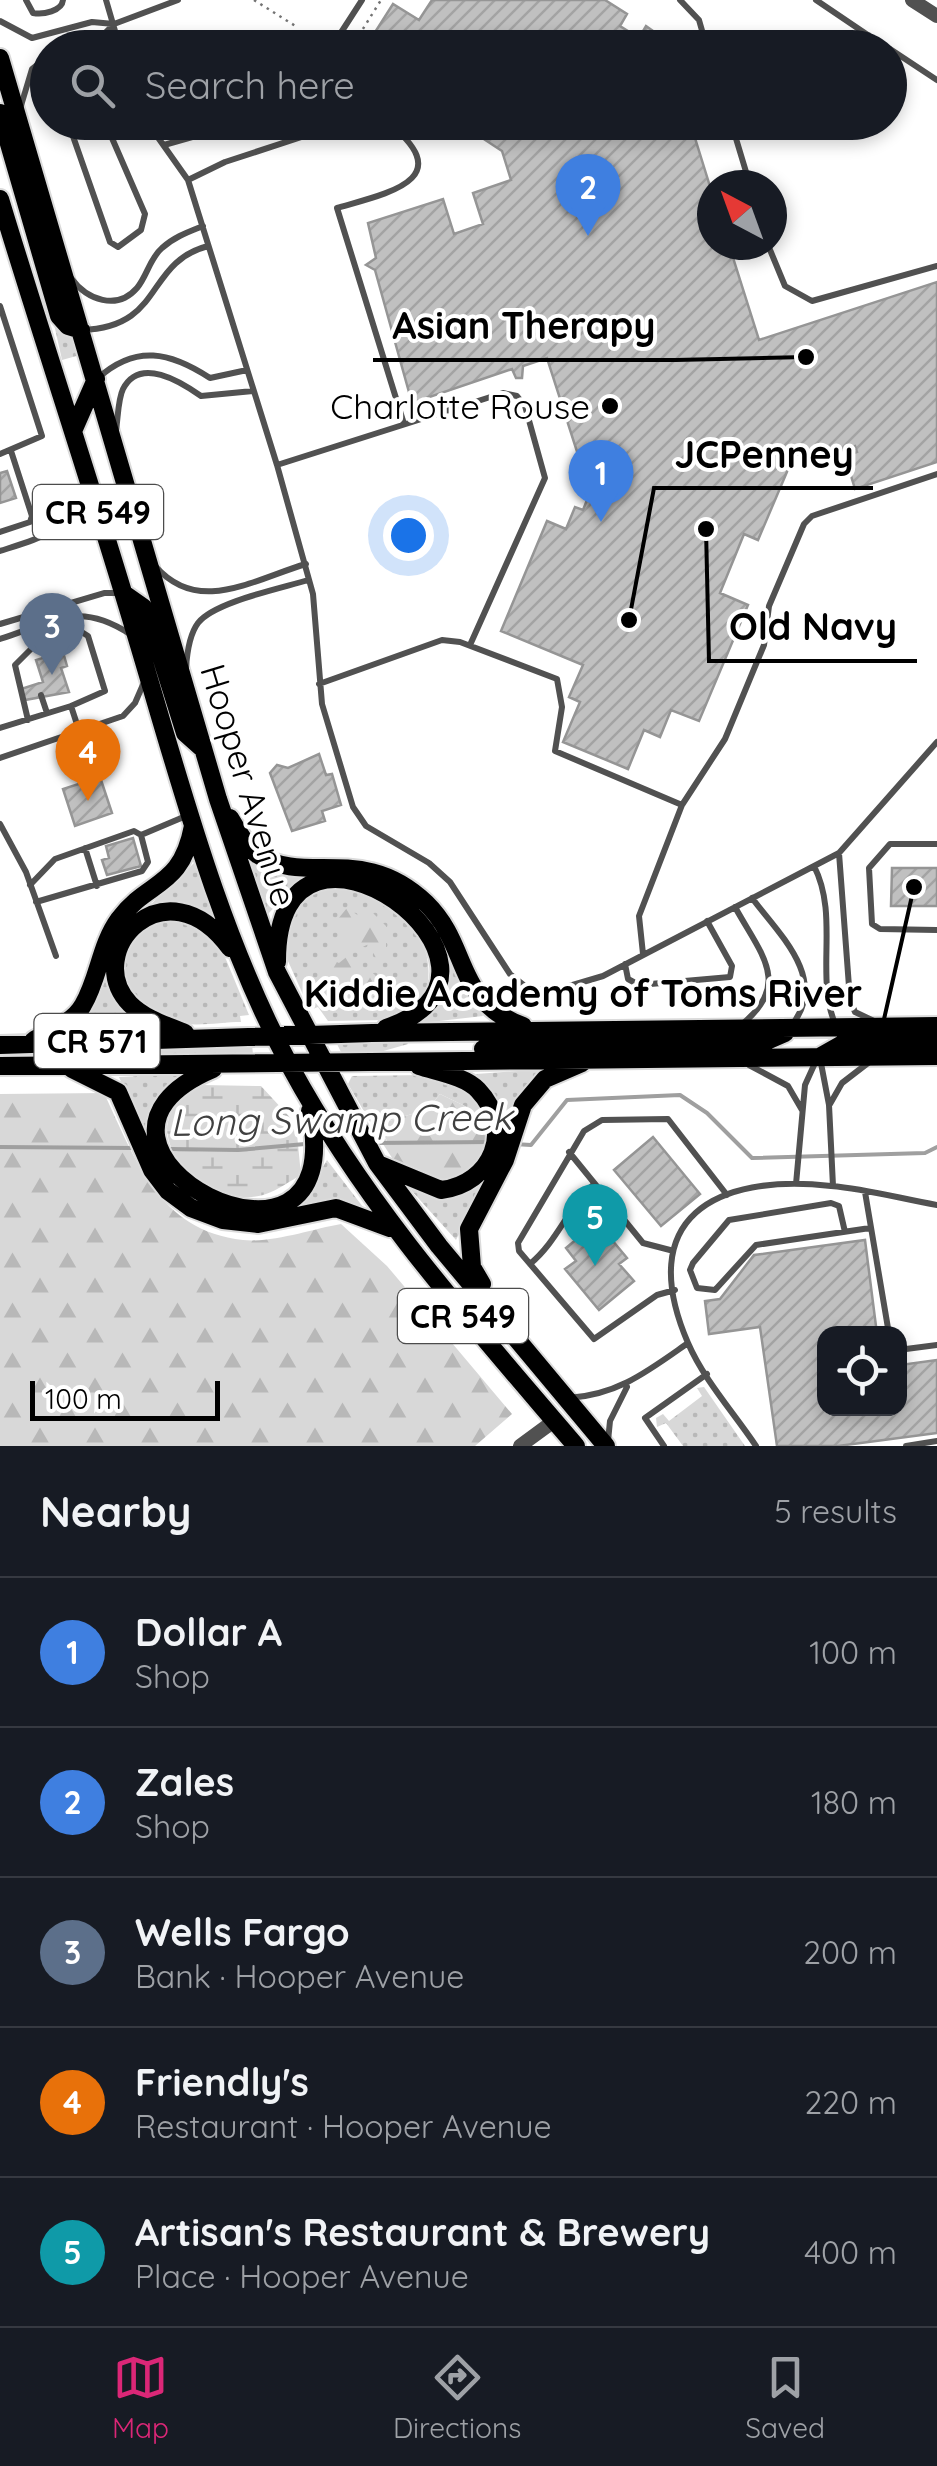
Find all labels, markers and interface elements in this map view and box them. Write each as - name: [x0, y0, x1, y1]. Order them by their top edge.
- search box: [30, 30, 907, 140]
- icon: search: [65, 58, 120, 113]
- text: Search here: [145, 61, 355, 109]
- pin: 2: [556, 154, 620, 236]
- north arrow: [697, 170, 787, 260]
- callout: Asian Therapy: [373, 292, 676, 360]
- text: Asian Therapy: [392, 301, 656, 349]
- place label: Charlotte Rouse: [330, 384, 590, 428]
- marker: Charlotte Rouse: [599, 395, 621, 417]
- callout: JCPenney: [654, 420, 873, 488]
- text: JCPenney: [674, 430, 854, 478]
- pin: 1: [568, 440, 634, 522]
- road number: CR 549: [33, 485, 163, 539]
- your location: [383, 510, 434, 561]
- pin: 3: [20, 592, 84, 675]
- callout: Old Navy: [709, 593, 917, 661]
- text: Old Navy: [729, 602, 897, 650]
- street label: Hooper Avenue: [191, 658, 307, 912]
- pin: 4: [56, 718, 120, 801]
- callout: Kiddie Academy of Toms River: [284, 960, 882, 1028]
- text: Kiddie Academy of Toms River: [304, 969, 862, 1017]
- road number: CR 571: [34, 1014, 160, 1068]
- water label: Long Swamp Creek: [169, 1092, 516, 1146]
- pin: 5: [562, 1184, 628, 1266]
- road number: CR 549: [398, 1289, 528, 1343]
- map controls: [817, 1326, 907, 1416]
- button: locate: [817, 1326, 907, 1416]
- scale bar: [30, 1376, 220, 1420]
- text: 100 m: [45, 1381, 122, 1416]
- text: Nearby: [40, 1485, 191, 1538]
- text: 5 results: [774, 1491, 897, 1531]
- text: Dollar A: [135, 1608, 282, 1656]
- text: 1: [66, 1632, 79, 1672]
- text: 100 m: [809, 1632, 897, 1672]
- text: Shop: [135, 1656, 210, 1696]
- text: Zales: [135, 1758, 234, 1806]
- text: 2: [63, 1782, 82, 1822]
- text: 180 m: [811, 1782, 897, 1822]
- text: Shop: [135, 1806, 210, 1846]
- text: Wells Fargo: [135, 1908, 350, 1956]
- text: 3: [64, 1932, 81, 1972]
- text: 200 m: [803, 1932, 897, 1972]
- text: Bank · Hooper Avenue: [135, 1956, 464, 1996]
- text: Friendly's: [135, 2058, 309, 2106]
- text: 4: [63, 2082, 82, 2122]
- text: 220 m: [805, 2082, 897, 2122]
- text: Restaurant · Hooper Avenue: [135, 2106, 552, 2146]
- text: Artisan's Restaurant & Brewery: [135, 2208, 710, 2256]
- text: 5: [63, 2232, 82, 2272]
- text: 400 m: [804, 2232, 897, 2272]
- text: Place · Hooper Avenue: [135, 2256, 469, 2296]
- tab: Map: [112, 2350, 169, 2445]
- tab: Directions: [393, 2350, 521, 2445]
- tab: Saved: [745, 2350, 825, 2445]

